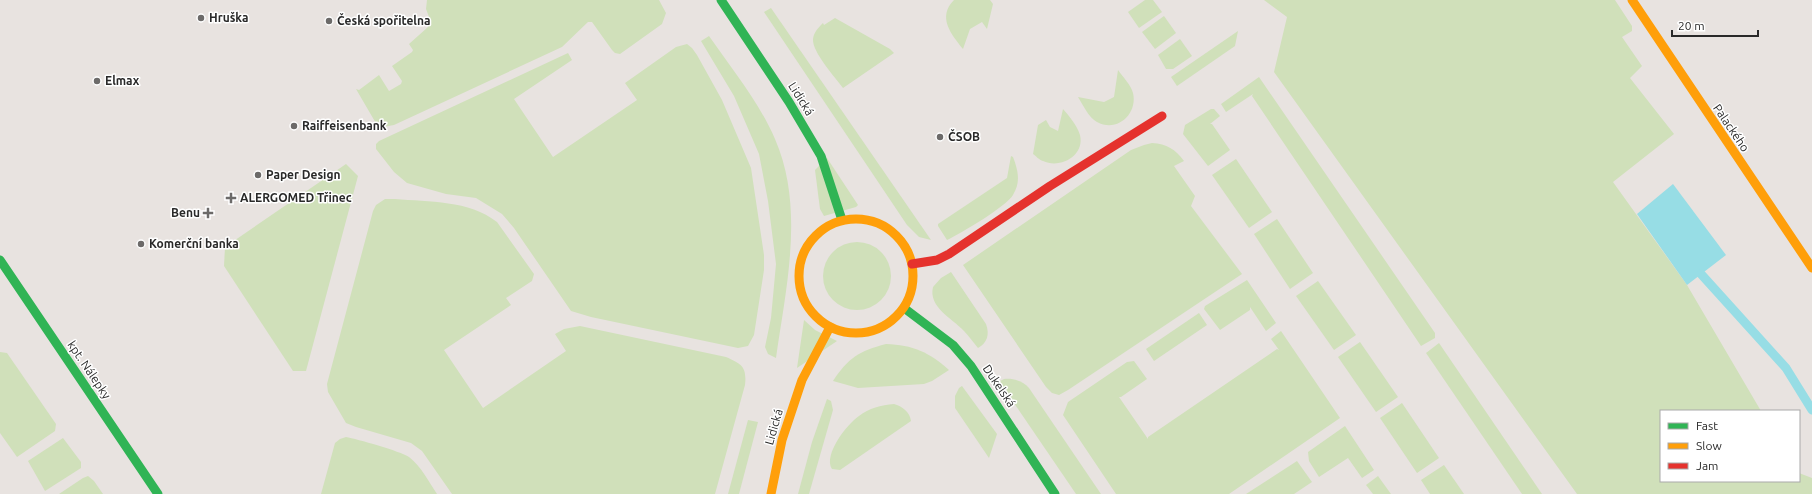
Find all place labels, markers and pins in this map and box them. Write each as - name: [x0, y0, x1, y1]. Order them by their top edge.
- place label: Hruška: [209, 11, 248, 24]
- place label: Česká spořitelna: [337, 12, 431, 27]
- marker: Hruška: [196, 13, 206, 23]
- marker: Česká spořitelna: [324, 16, 334, 26]
- place label: Elmax: [105, 74, 140, 87]
- marker: Elmax: [92, 76, 102, 86]
- place label: Raiffeisenbank: [302, 119, 387, 132]
- marker: Raiffeisenbank: [289, 121, 299, 131]
- place label: ČSOB: [948, 128, 980, 143]
- marker: ČSOB: [935, 132, 945, 142]
- place label: Paper Design: [266, 168, 341, 181]
- marker: Paper Design: [253, 170, 263, 180]
- place label: ALERGOMED Třinec: [240, 191, 352, 204]
- marker: ALERGOMED Třinec: [225, 192, 237, 204]
- place label: Benu: [171, 206, 200, 219]
- marker: Benu: [203, 208, 213, 218]
- place label: Komerční banka: [149, 237, 239, 250]
- marker: Komerční banka: [136, 239, 146, 249]

